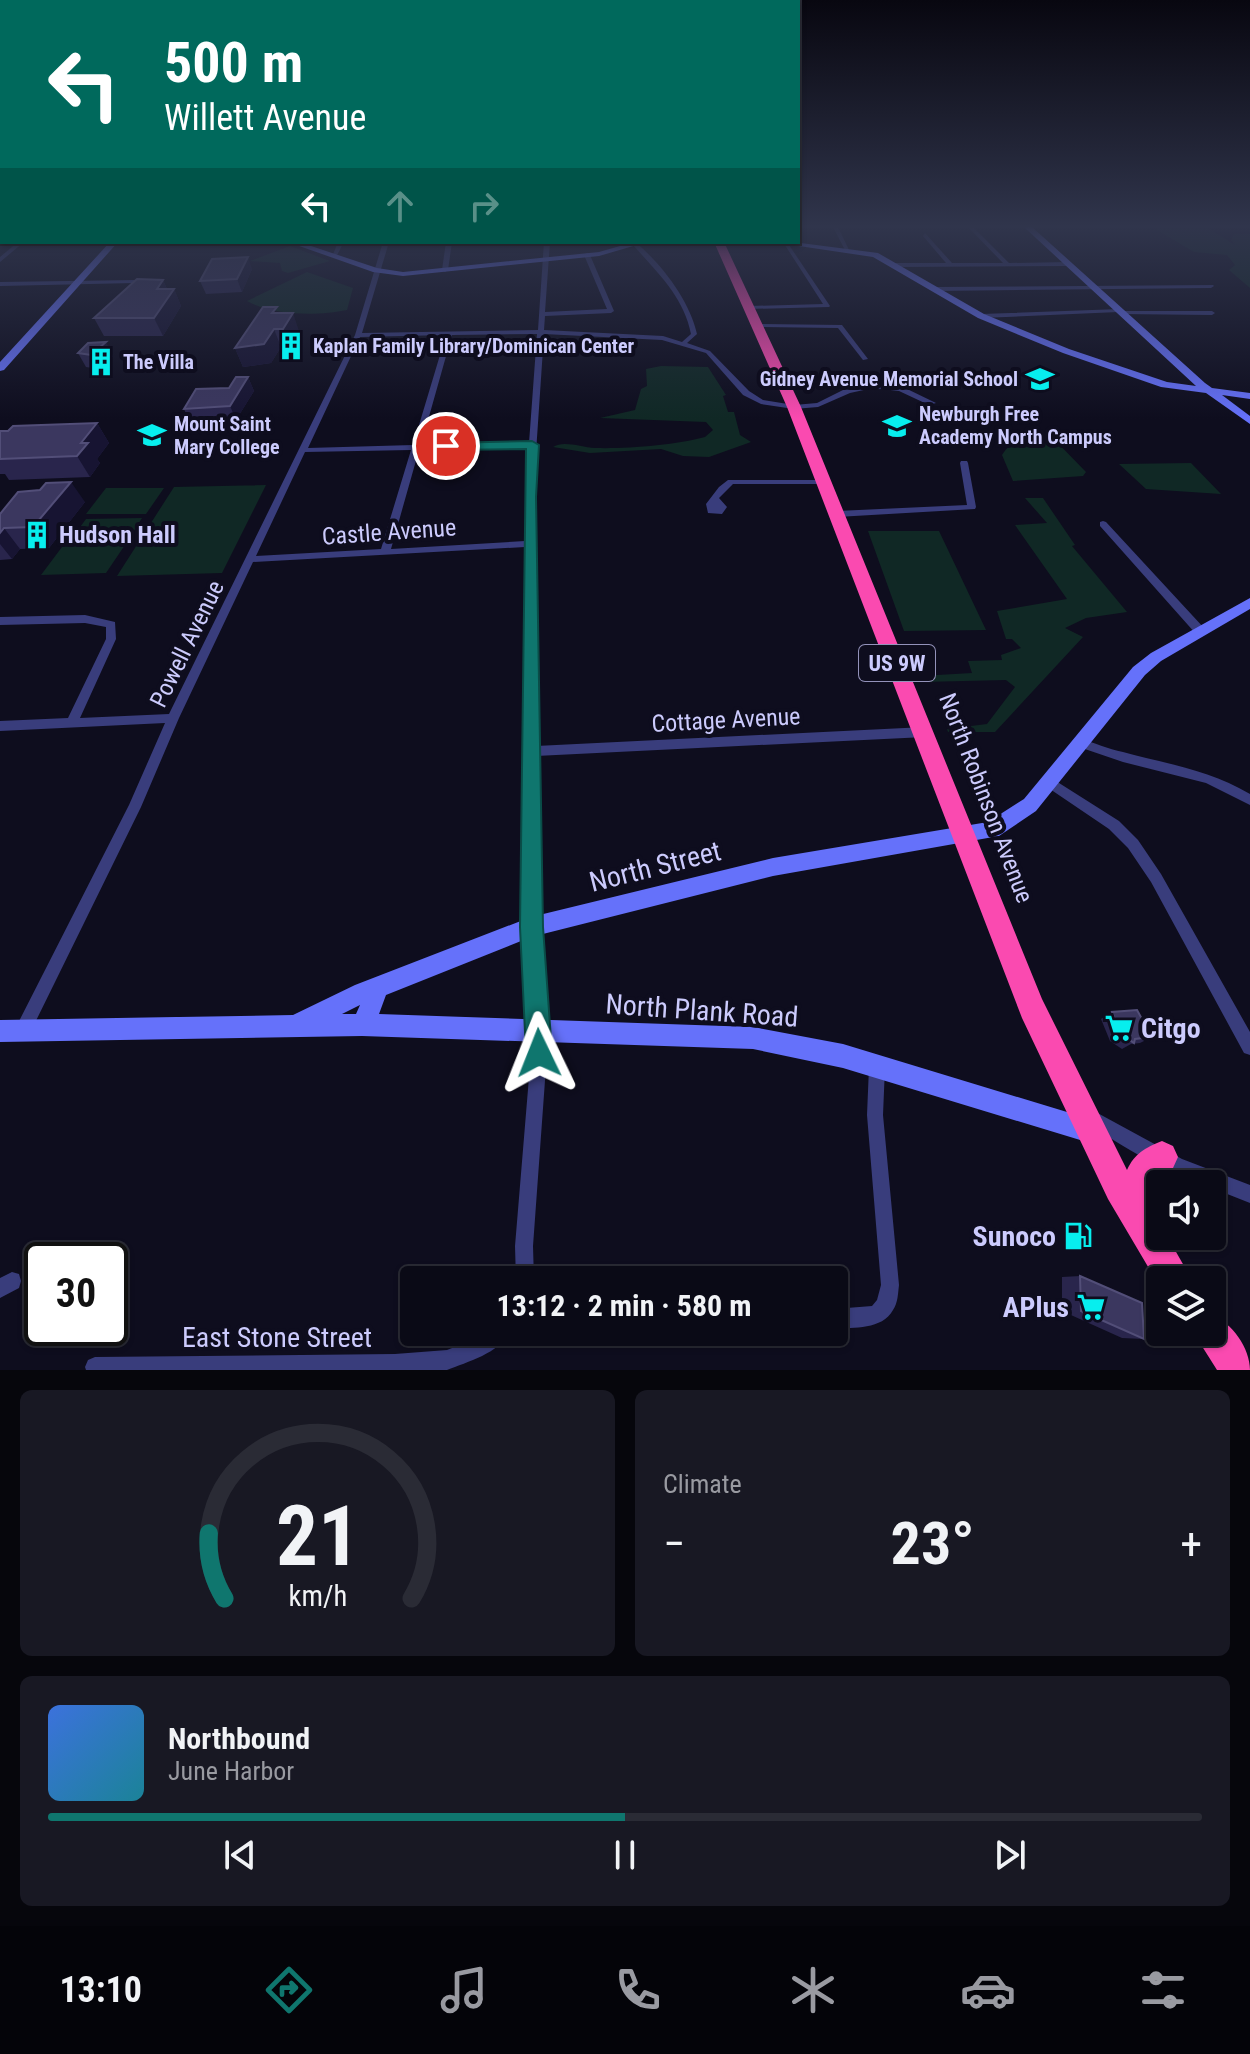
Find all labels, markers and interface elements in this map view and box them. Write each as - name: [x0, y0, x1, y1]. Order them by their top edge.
- text: 500 m: [164, 30, 303, 96]
- icon: left: [32, 32, 136, 136]
- text: Willett Avenue: [164, 97, 366, 139]
- icon: left: [294, 184, 338, 228]
- icon: ahead: [378, 184, 422, 228]
- icon: right: [462, 184, 506, 228]
- building icon: Kaplan Family Library/Dominican Center: [276, 331, 306, 361]
- place label: Kaplan Family Library/Dominican Center: [313, 334, 635, 358]
- building icon: The Villa: [86, 347, 116, 377]
- place label: The Villa: [123, 350, 194, 374]
- school or university icon: Gidney Avenue Memorial School: [1025, 364, 1055, 394]
- place label: Gidney Avenue Memorial School: [760, 367, 1018, 391]
- place label: Newburgh Free Academy North Campus: [919, 402, 1112, 449]
- school or university icon: Newburgh Free Academy North Campus: [882, 411, 912, 441]
- place label: Mount Saint Mary College: [174, 412, 280, 459]
- pin: [412, 412, 480, 480]
- school or university icon: Mount Saint Mary College: [137, 420, 167, 450]
- icon: arrive: [424, 424, 468, 468]
- street label: Castle Avenue: [321, 513, 457, 551]
- building icon: Hudson Hall: [22, 520, 52, 550]
- place label: Hudson Hall: [59, 521, 176, 549]
- street label: Powell Avenue: [144, 576, 230, 712]
- road number: US 9W: [859, 645, 935, 681]
- street label: North Robinson Avenue: [933, 689, 1039, 907]
- street label: Cottage Avenue: [651, 702, 801, 738]
- street label: North Street: [586, 834, 724, 899]
- street label: North Plank Road: [605, 987, 799, 1034]
- position arrow: [497, 1011, 581, 1095]
- place label: Citgo: [1141, 1012, 1201, 1045]
- supermarket icon: Citgo: [1104, 1013, 1134, 1043]
- map controls: [1146, 1170, 1226, 1346]
- button: sound: [1146, 1170, 1226, 1250]
- place label: Sunoco: [973, 1220, 1056, 1253]
- fuel station icon: Sunoco: [1063, 1221, 1093, 1251]
- speed limit sign: 30: [24, 1242, 128, 1346]
- button: layers: [1146, 1266, 1226, 1346]
- text: 13:12 · 2 min · 580 m: [497, 1288, 751, 1323]
- place label: APlus: [1003, 1291, 1069, 1324]
- supermarket icon: APlus: [1076, 1292, 1106, 1322]
- street label: East Stone Street: [182, 1321, 372, 1354]
- text: Climate: [663, 1469, 742, 1499]
- text: 21: [275, 1488, 360, 1585]
- text: 23°: [891, 1508, 975, 1579]
- text: −: [663, 1518, 685, 1570]
- text: +: [1180, 1518, 1202, 1570]
- text: km/h: [288, 1579, 347, 1613]
- text: Northbound: [168, 1721, 310, 1756]
- text: June Harbor: [168, 1756, 294, 1786]
- icon: previous: [218, 1833, 262, 1877]
- icon: pause: [603, 1833, 647, 1877]
- icon: next: [988, 1833, 1032, 1877]
- icon: directions: [261, 1962, 317, 2018]
- icon: music: [436, 1962, 492, 2018]
- icon: phone: [610, 1962, 666, 2018]
- icon: climate: [785, 1962, 841, 2018]
- icon: car: [960, 1962, 1016, 2018]
- icon: filters: [1135, 1962, 1191, 2018]
- text: 13:10: [59, 1969, 142, 2011]

